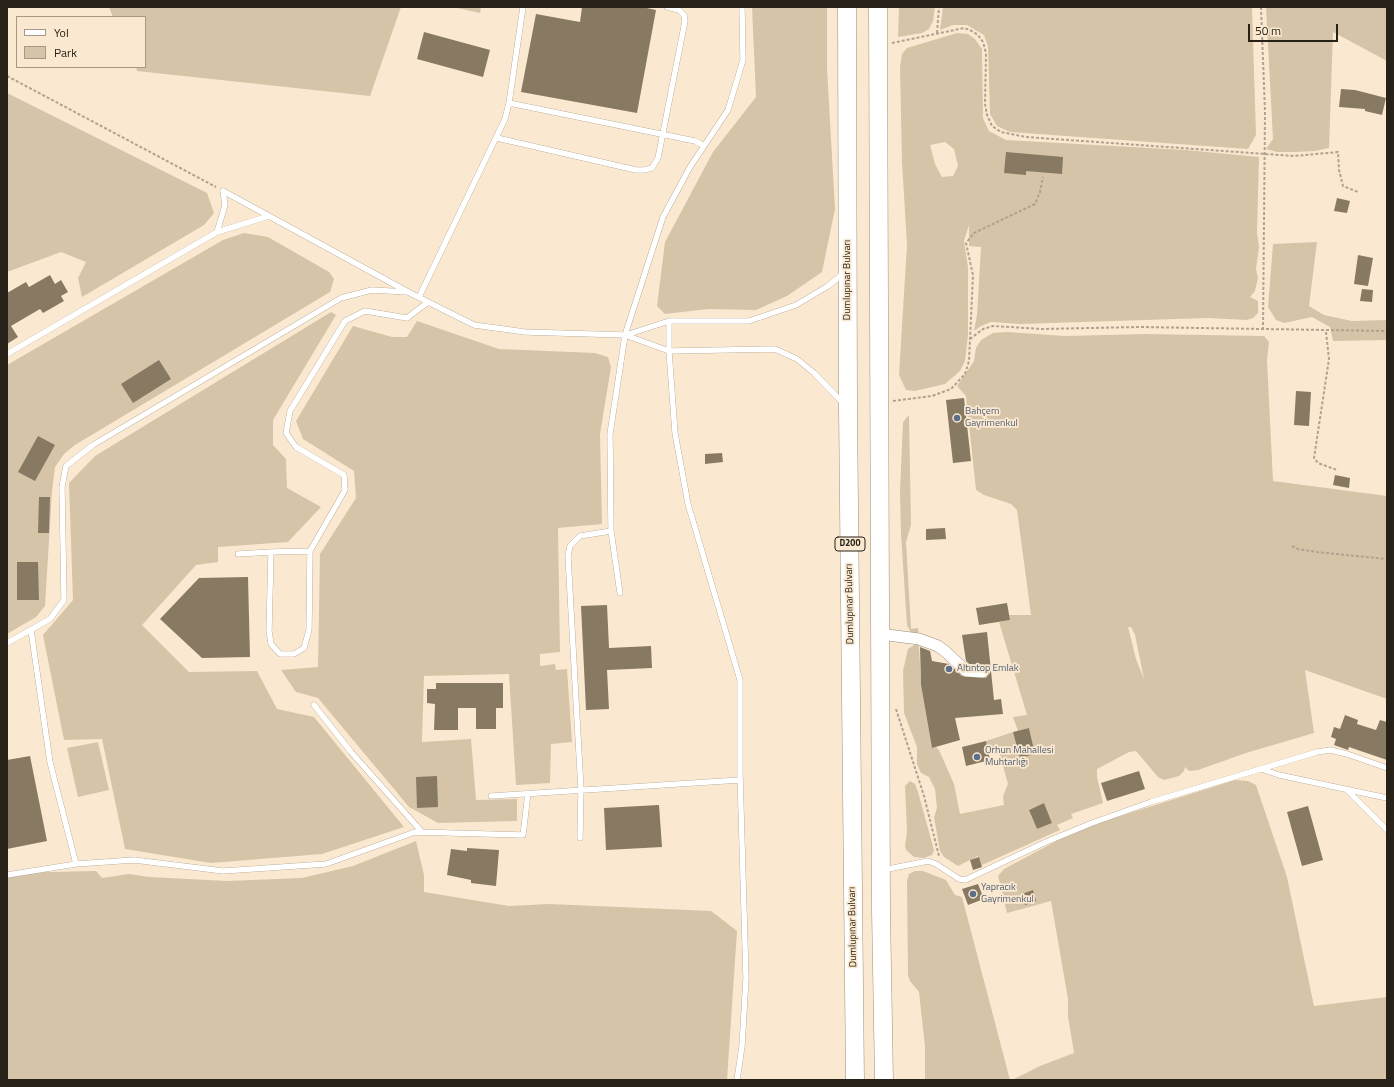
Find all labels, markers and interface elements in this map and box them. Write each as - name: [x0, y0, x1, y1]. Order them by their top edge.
- legend: [16, 16, 146, 68]
- scale bar: [1250, 16, 1340, 42]
- text: 50 m: [1255, 21, 1281, 40]
- text: Yol: [54, 23, 69, 42]
- text: Park: [54, 43, 77, 62]
- street label: Dumlupınar Bulvarı: [842, 240, 854, 320]
- place label: Bahçem Gayrimenkul: [965, 406, 1018, 430]
- marker: Bahçem Gayrimenkul: [952, 413, 962, 423]
- road number: D200: [835, 537, 865, 551]
- street label: Dumlupınar Bulvarı: [843, 564, 857, 644]
- place label: Altıntop Emlak: [957, 663, 1019, 675]
- marker: Altıntop Emlak: [944, 664, 954, 674]
- place label: Orhun Mahallesi Muhtarlığı: [985, 745, 1054, 768]
- marker: Orhun Mahallesi Muhtarlığı: [972, 752, 982, 762]
- place label: Yapracık Gayrimenkul: [981, 882, 1034, 906]
- street label: Dumlupınar Bulvarı: [846, 887, 860, 967]
- marker: Yapracık Gayrimenkul: [968, 889, 978, 899]

